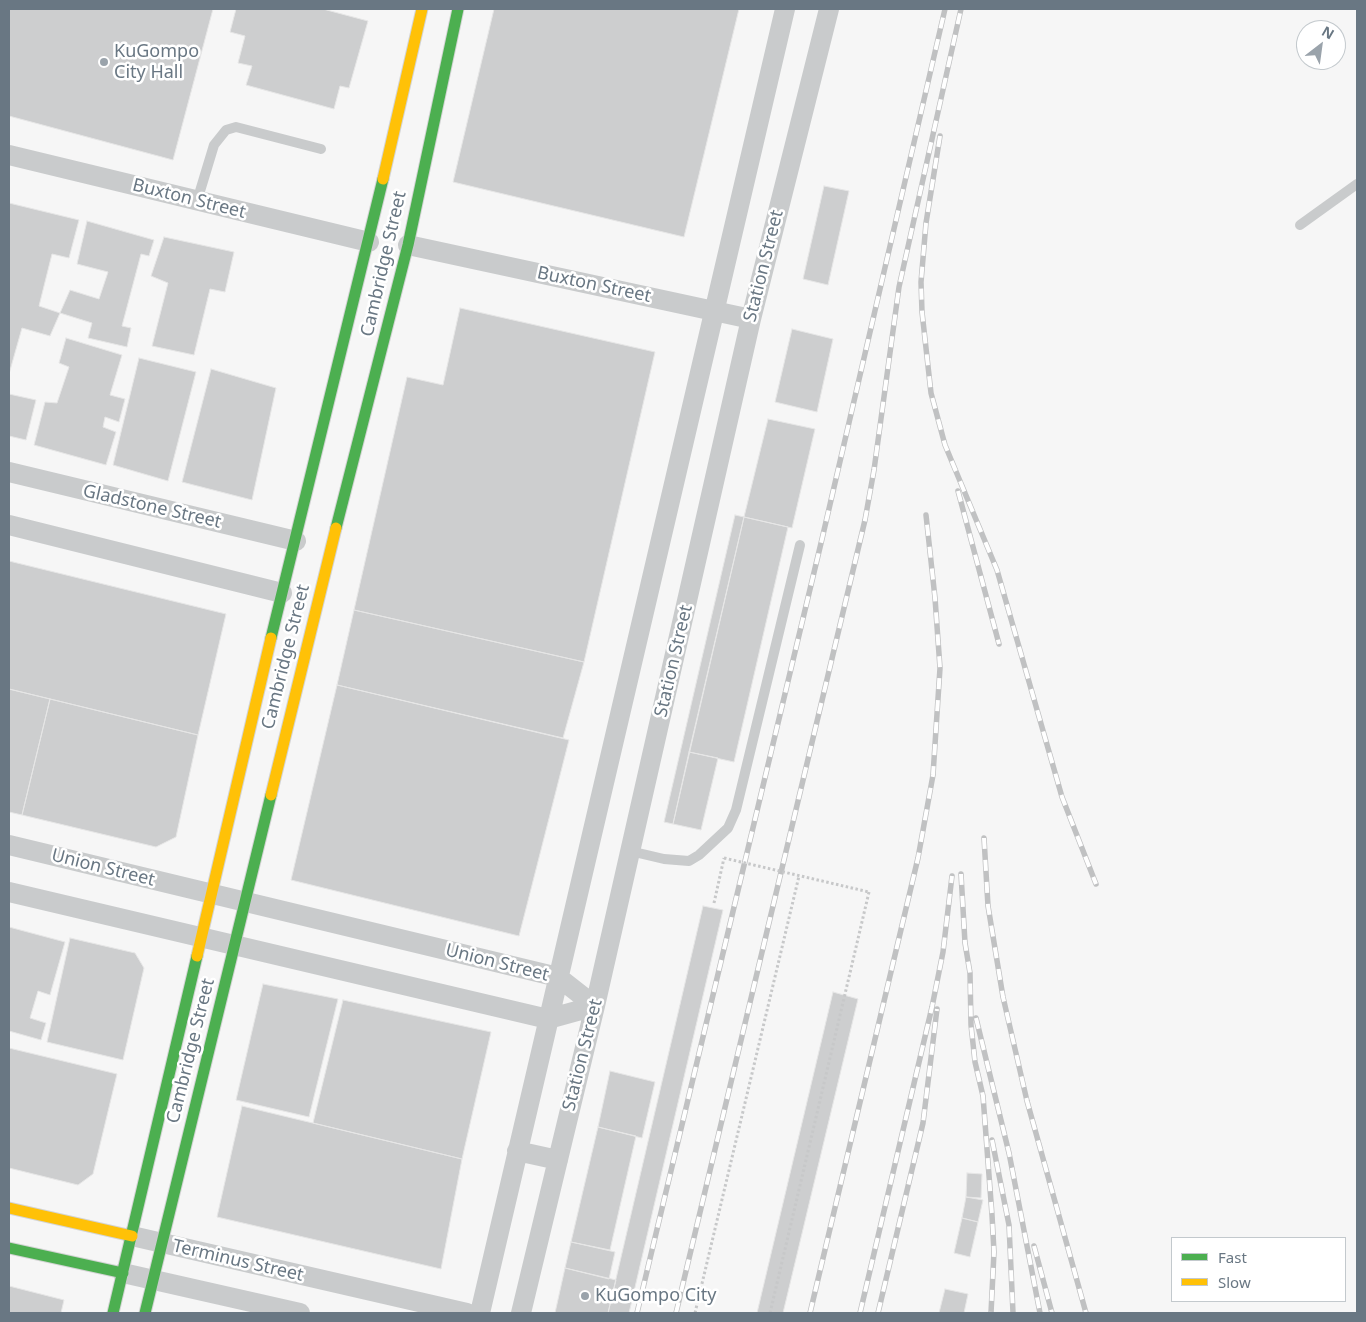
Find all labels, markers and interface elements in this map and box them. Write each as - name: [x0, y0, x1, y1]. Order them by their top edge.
- north arrow: [1296, 20, 1346, 70]
- text: N: [1319, 21, 1338, 44]
- place label: KuGompo City Hall: [114, 41, 199, 84]
- marker: KuGompo City Hall: [98, 56, 110, 68]
- street label: Buxton Street: [130, 175, 248, 223]
- street label: Cambridge Street: [357, 189, 411, 339]
- street label: Station Street: [740, 208, 788, 324]
- street label: Buxton Street: [535, 262, 653, 308]
- street label: Gladstone Street: [81, 481, 223, 533]
- street label: Cambridge Street: [258, 582, 314, 732]
- street label: Station Street: [651, 603, 697, 719]
- street label: Union Street: [49, 845, 157, 891]
- street label: Union Street: [443, 940, 551, 986]
- street label: Cambridge Street: [163, 976, 219, 1126]
- street label: Station Street: [559, 997, 607, 1113]
- street label: Terminus Street: [170, 1235, 306, 1287]
- legend: [1171, 1237, 1346, 1302]
- text: Fast: [1218, 1247, 1247, 1267]
- text: Slow: [1218, 1272, 1251, 1292]
- place label: KuGompo City: [595, 1285, 716, 1307]
- marker: KuGompo City: [579, 1290, 591, 1302]

